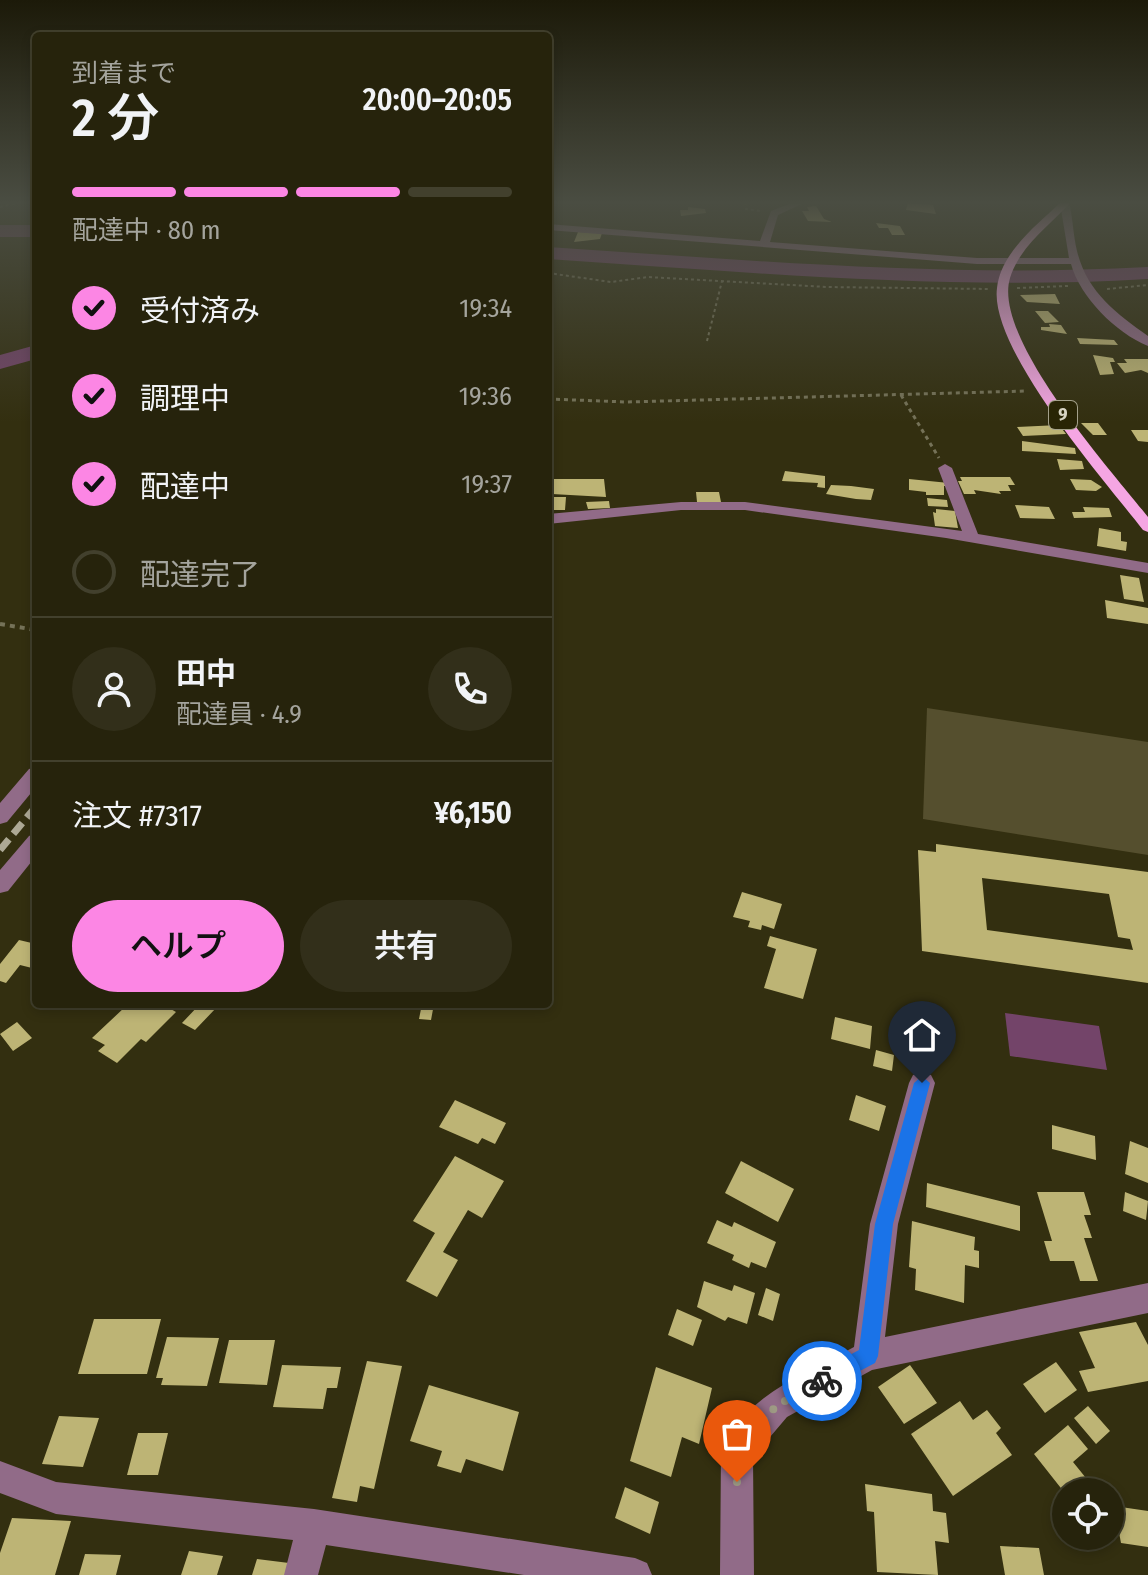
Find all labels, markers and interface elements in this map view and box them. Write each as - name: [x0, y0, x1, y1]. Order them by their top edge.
- text: 到着まで: [72, 58, 176, 89]
- text: 20:00–20:05: [363, 82, 512, 118]
- text: 2 分: [72, 87, 159, 150]
- text: 配達中 · 80 m: [72, 215, 220, 246]
- icon: check: [72, 286, 116, 330]
- text: 受付済み: [140, 293, 260, 329]
- text: 19:34: [459, 293, 512, 324]
- icon: check: [72, 374, 116, 418]
- text: 調理中: [140, 381, 230, 417]
- text: 19:36: [459, 381, 512, 412]
- road number: 9: [1049, 401, 1077, 429]
- icon: check: [72, 462, 116, 506]
- text: 配達中: [140, 469, 230, 505]
- text: 19:37: [461, 469, 512, 500]
- text: 配達完了: [140, 557, 260, 593]
- button: person: [72, 647, 156, 731]
- button: phone: [428, 647, 512, 731]
- text: 田中: [176, 656, 236, 692]
- text: 配達員 · 4.9: [176, 699, 302, 730]
- text: ¥6,150: [434, 795, 512, 831]
- text: 注文 #7317: [72, 798, 202, 834]
- button: ヘルプ: [72, 900, 284, 992]
- button: 共有: [300, 900, 512, 992]
- pin: [888, 1001, 956, 1083]
- icon: home: [900, 1013, 944, 1057]
- courier: [782, 1341, 862, 1421]
- icon: bike: [800, 1359, 844, 1403]
- pin: [703, 1400, 771, 1482]
- icon: bag: [715, 1412, 759, 1456]
- map controls: [1052, 1478, 1124, 1550]
- button: locate: [1052, 1478, 1124, 1550]

